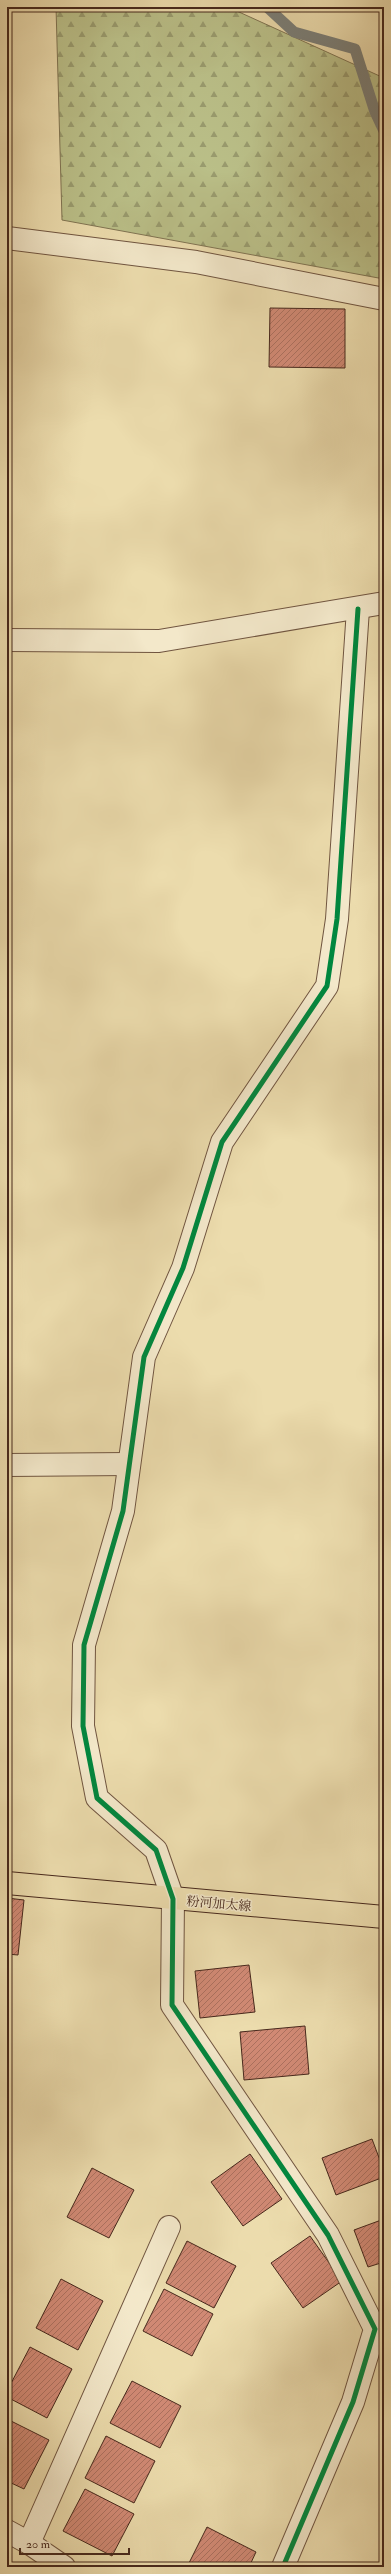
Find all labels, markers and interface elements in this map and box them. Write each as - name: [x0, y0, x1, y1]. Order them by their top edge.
- street label: 粉河加太線: [186, 1893, 252, 1915]
- scale bar: [20, 2530, 129, 2556]
- text: 20 m: [26, 2537, 51, 2552]

